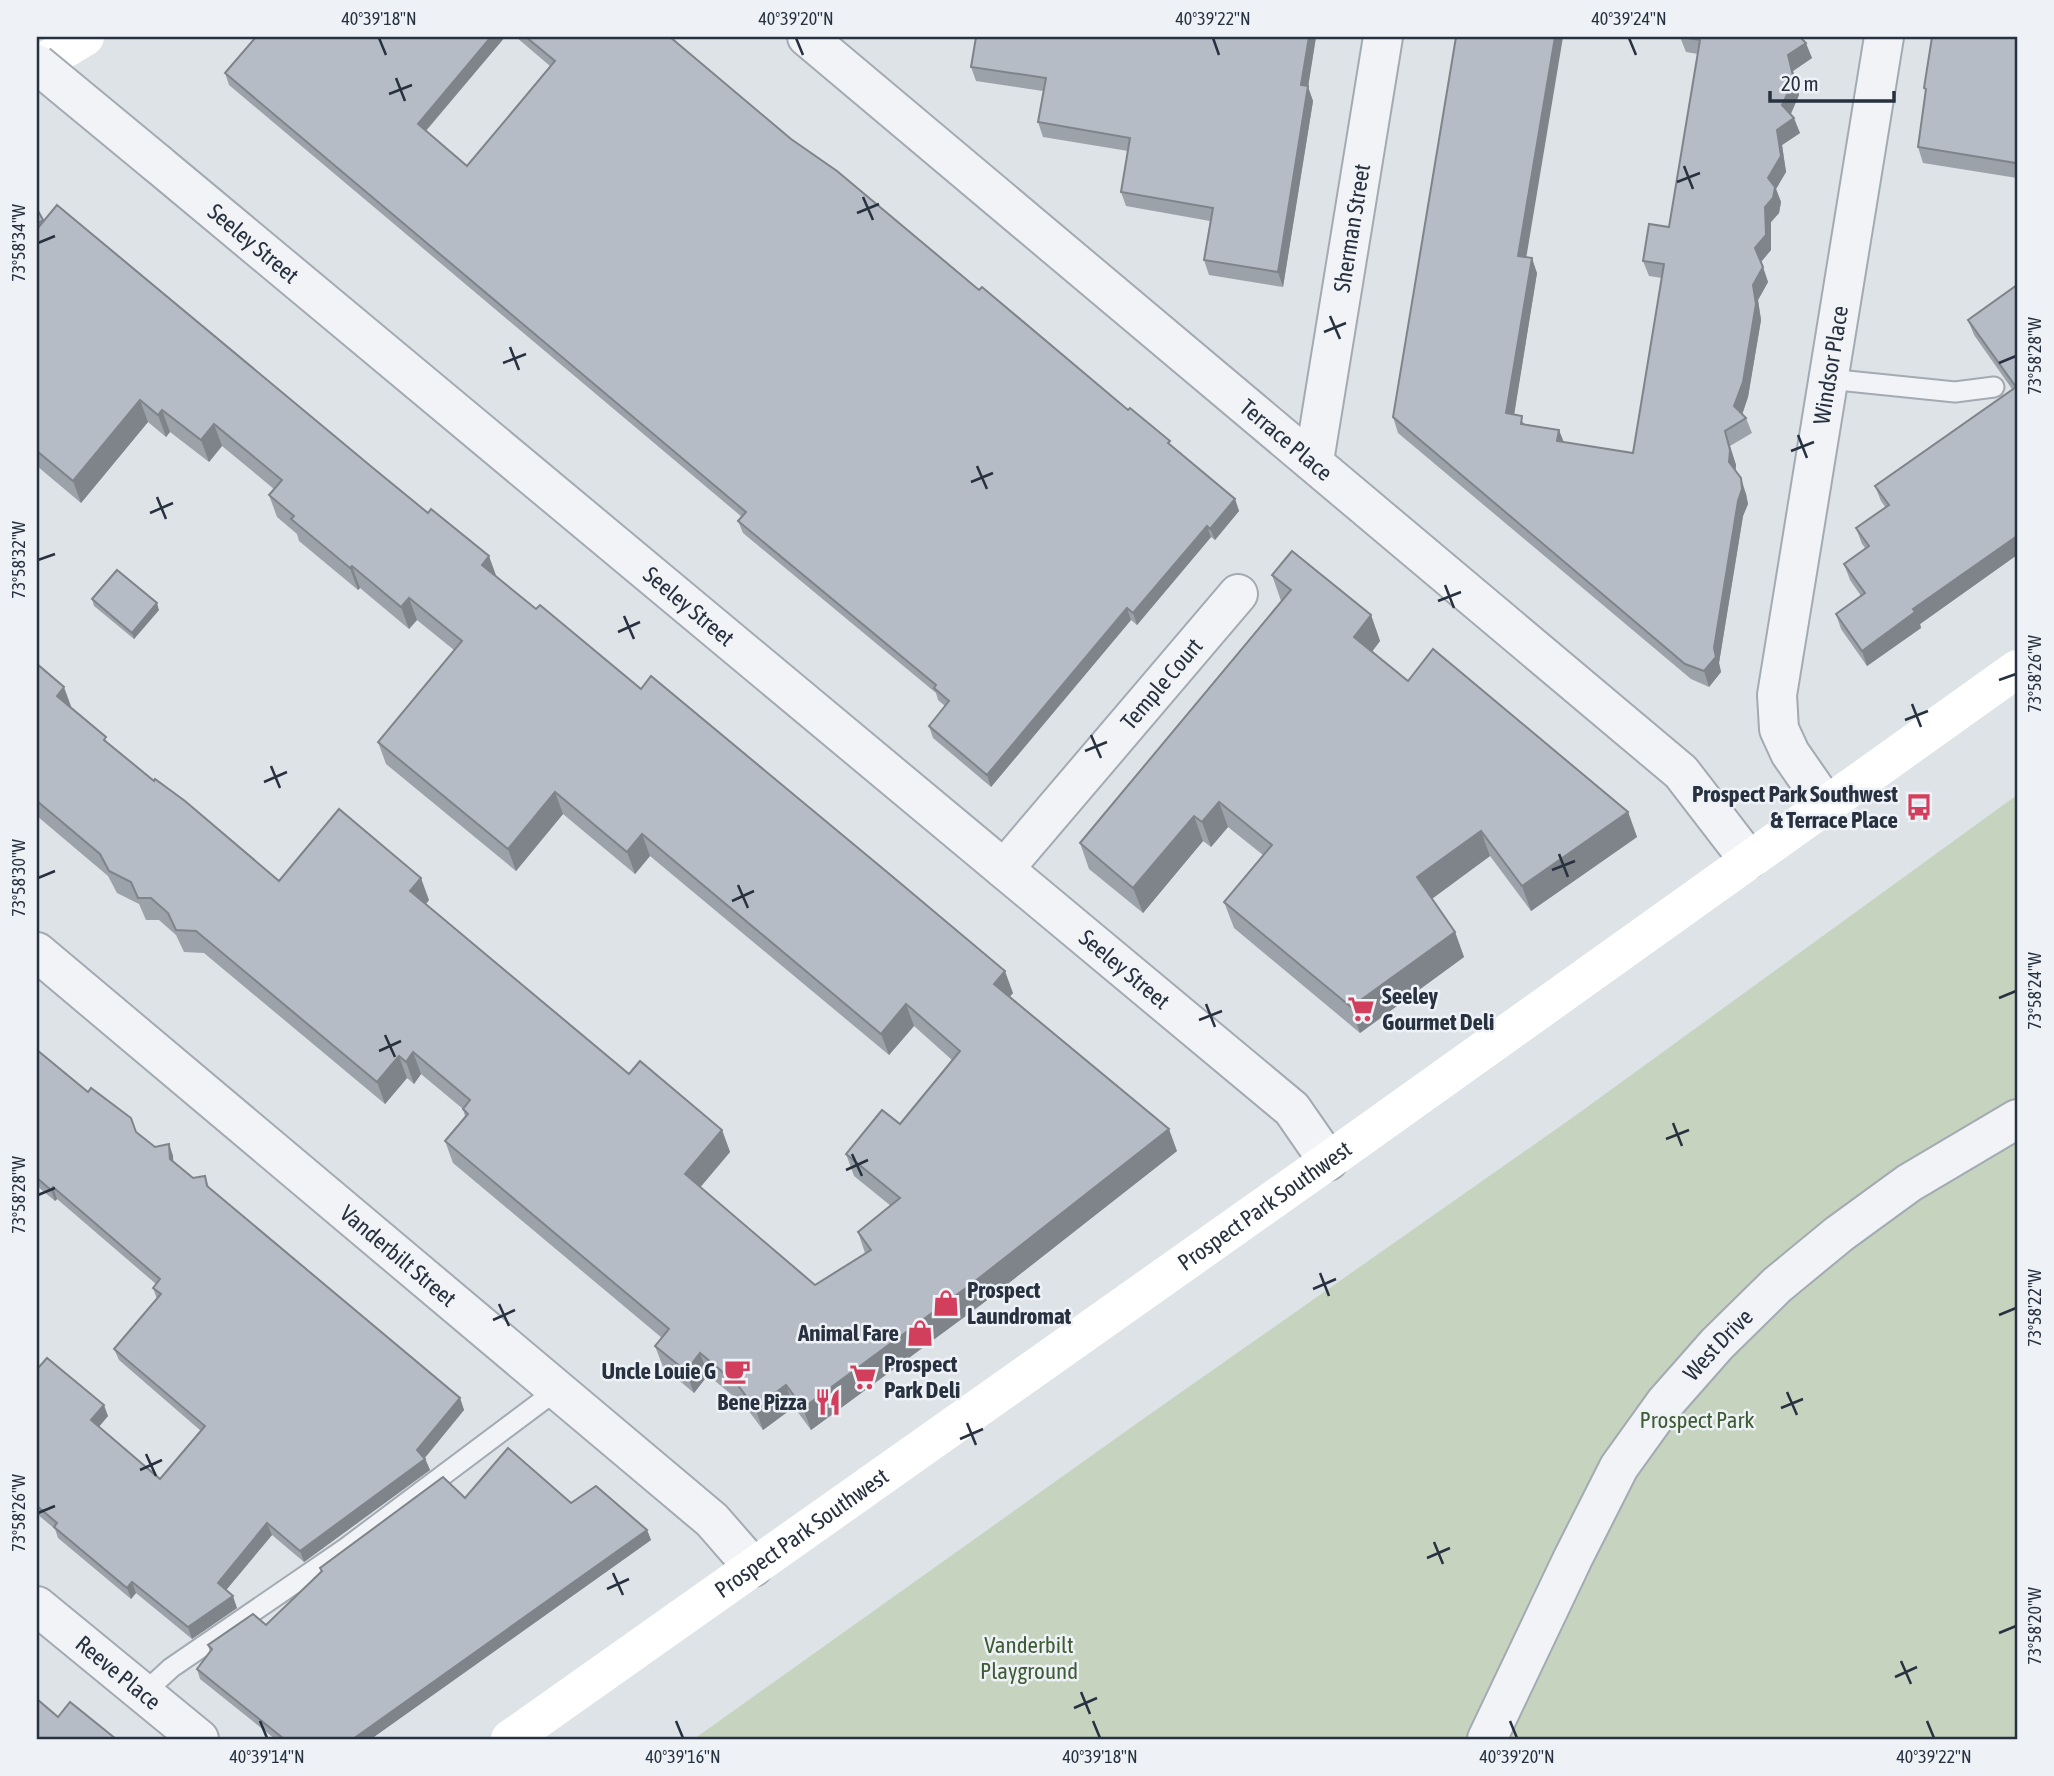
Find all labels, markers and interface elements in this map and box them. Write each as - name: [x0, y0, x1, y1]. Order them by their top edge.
- text: 40°39'18"N: [341, 8, 417, 29]
- text: 40°39'20"N: [758, 8, 834, 29]
- text: 40°39'22"N: [1175, 8, 1251, 29]
- text: 40°39'24"N: [1591, 8, 1667, 29]
- scale bar: [1770, 60, 1895, 104]
- text: 20 m: [1781, 71, 1819, 95]
- street label: Sherman Street: [1329, 162, 1375, 294]
- street label: Seeley Street: [203, 198, 304, 288]
- text: 73°58'34"W: [8, 204, 29, 282]
- street label: Windsor Place: [1808, 304, 1853, 426]
- text: 73°58'28"W: [2024, 317, 2045, 395]
- street label: Terrace Place: [1235, 394, 1337, 486]
- text: 73°58'32"W: [8, 521, 29, 599]
- street label: Seeley Street: [638, 561, 739, 651]
- street label: Temple Court: [1115, 633, 1208, 735]
- text: 73°58'26"W: [2024, 635, 2045, 713]
- place label: Prospect Park Southwest & Terrace Place: [1692, 781, 1898, 833]
- bus stop icon: Prospect Park Southwest & Terrace Place: [1904, 792, 1934, 822]
- text: 73°58'30"W: [8, 839, 29, 917]
- street label: Seeley Street: [1074, 924, 1175, 1014]
- text: 73°58'24"W: [2024, 952, 2045, 1030]
- place label: Seeley Gourmet Deli: [1382, 983, 1494, 1035]
- supermarket icon: Seeley Gourmet Deli: [1346, 994, 1376, 1024]
- street label: Prospect Park Southwest: [1173, 1136, 1356, 1276]
- text: 73°58'28"W: [8, 1156, 29, 1234]
- street label: Vanderbilt Street: [335, 1200, 461, 1312]
- text: 73°58'22"W: [2024, 1269, 2045, 1347]
- place label: Prospect Laundromat: [967, 1277, 1072, 1329]
- shop icon: Prospect Laundromat: [931, 1288, 961, 1318]
- street label: West Drive: [1678, 1303, 1758, 1386]
- shop icon: Animal Fare: [905, 1318, 935, 1348]
- place label: Animal Fare: [797, 1320, 899, 1346]
- place label: Prospect Park Deli: [884, 1351, 960, 1403]
- cafe icon: Uncle Louie G: [722, 1356, 752, 1386]
- place label: Uncle Louie G: [601, 1358, 716, 1384]
- supermarket icon: Prospect Park Deli: [848, 1362, 878, 1392]
- restaurant icon: Bene Pizza: [813, 1387, 843, 1417]
- place label: Bene Pizza: [717, 1389, 807, 1415]
- park label: Prospect Park: [1640, 1407, 1754, 1433]
- street label: Prospect Park Southwest: [710, 1463, 893, 1603]
- text: 73°58'26"W: [8, 1474, 29, 1552]
- text: 73°58'20"W: [2024, 1587, 2045, 1665]
- street label: Reeve Place: [70, 1630, 166, 1715]
- park label: Vanderbilt Playground: [980, 1632, 1078, 1684]
- text: 40°39'14"N: [229, 1746, 305, 1767]
- text: 40°39'16"N: [645, 1746, 721, 1767]
- text: 40°39'18"N: [1062, 1746, 1138, 1767]
- text: 40°39'20"N: [1479, 1746, 1555, 1767]
- text: 40°39'22"N: [1896, 1746, 1972, 1767]

